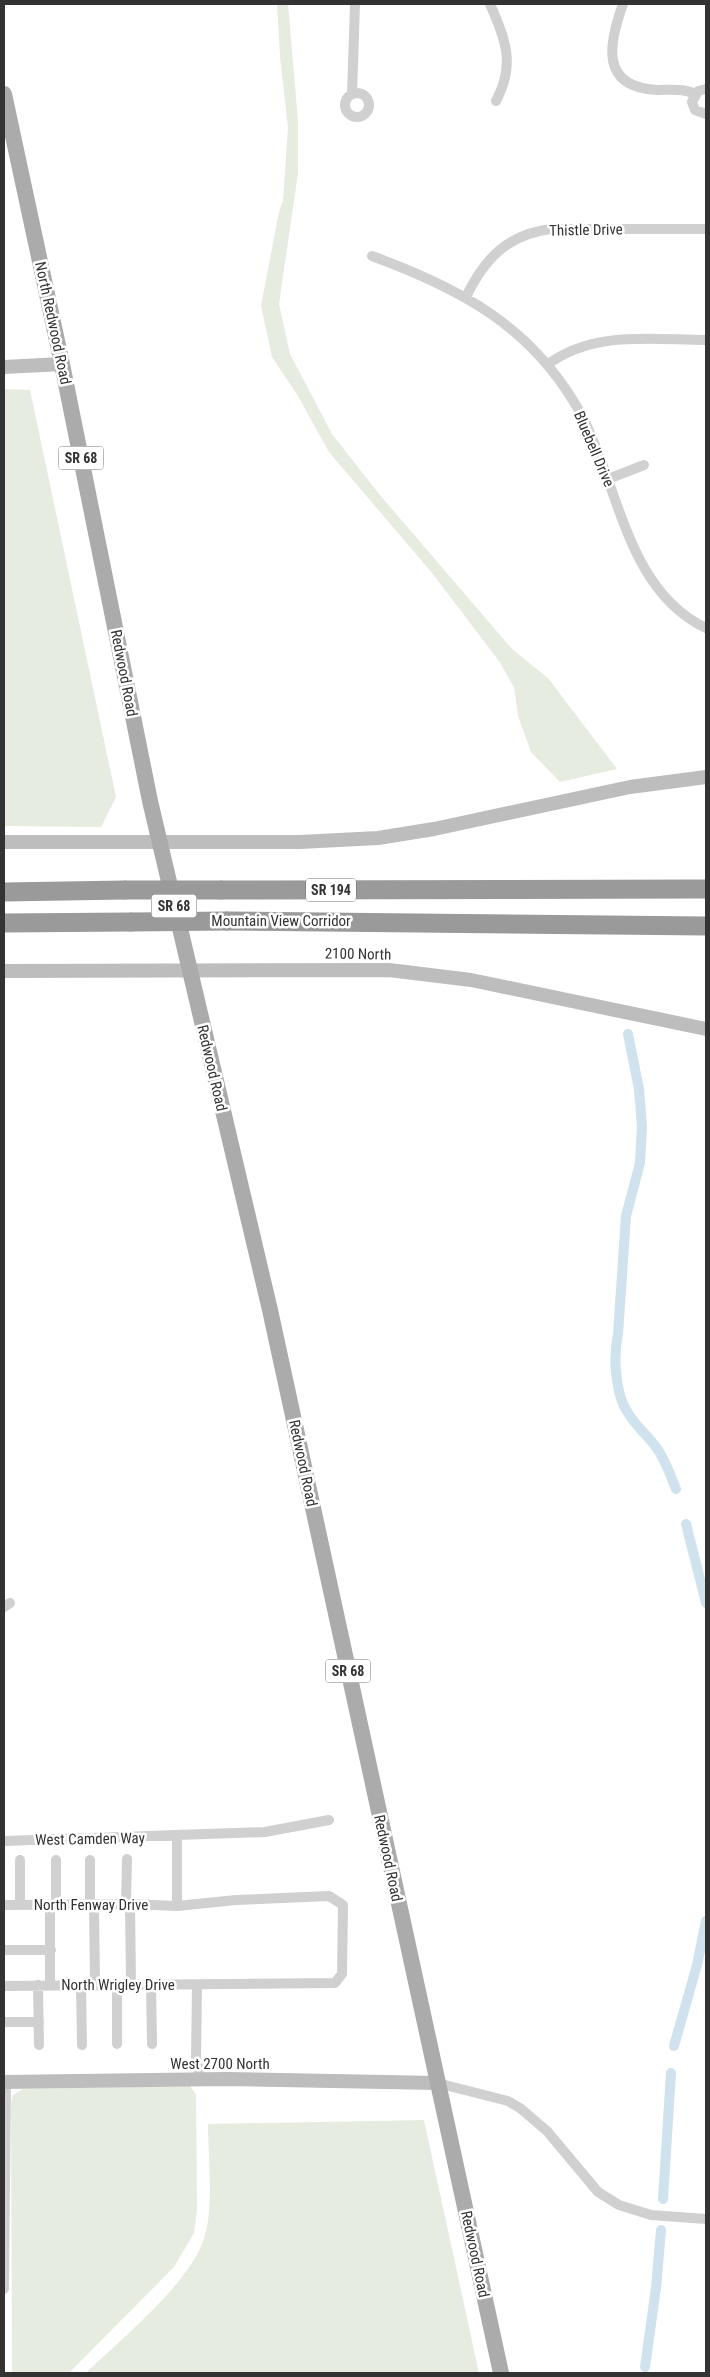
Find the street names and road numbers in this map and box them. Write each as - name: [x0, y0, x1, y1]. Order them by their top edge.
- street label: Thistle Drive: [549, 220, 623, 240]
- street label: North Redwood Road: [31, 260, 75, 386]
- street label: Bluebell Drive: [570, 408, 618, 490]
- road number: SR 68: [58, 446, 104, 469]
- street label: Redwood Road: [107, 628, 141, 718]
- road number: SR 194: [306, 878, 356, 902]
- road number: SR 68: [152, 894, 196, 918]
- street label: Mountain View Corridor: [211, 912, 351, 930]
- street label: 2100 North: [325, 944, 391, 964]
- street label: Redwood Road: [193, 1023, 231, 1113]
- street label: Redwood Road: [285, 1418, 321, 1508]
- road number: SR 68: [326, 1660, 370, 1682]
- street label: Redwood Road: [370, 1813, 406, 1903]
- street label: West Camden Way: [35, 1829, 145, 1849]
- street label: North Fenway Drive: [34, 1896, 148, 1914]
- street label: North Wrigley Drive: [61, 1976, 175, 1994]
- street label: West 2700 North: [170, 2055, 270, 2073]
- street label: Redwood Road: [457, 2209, 493, 2299]

